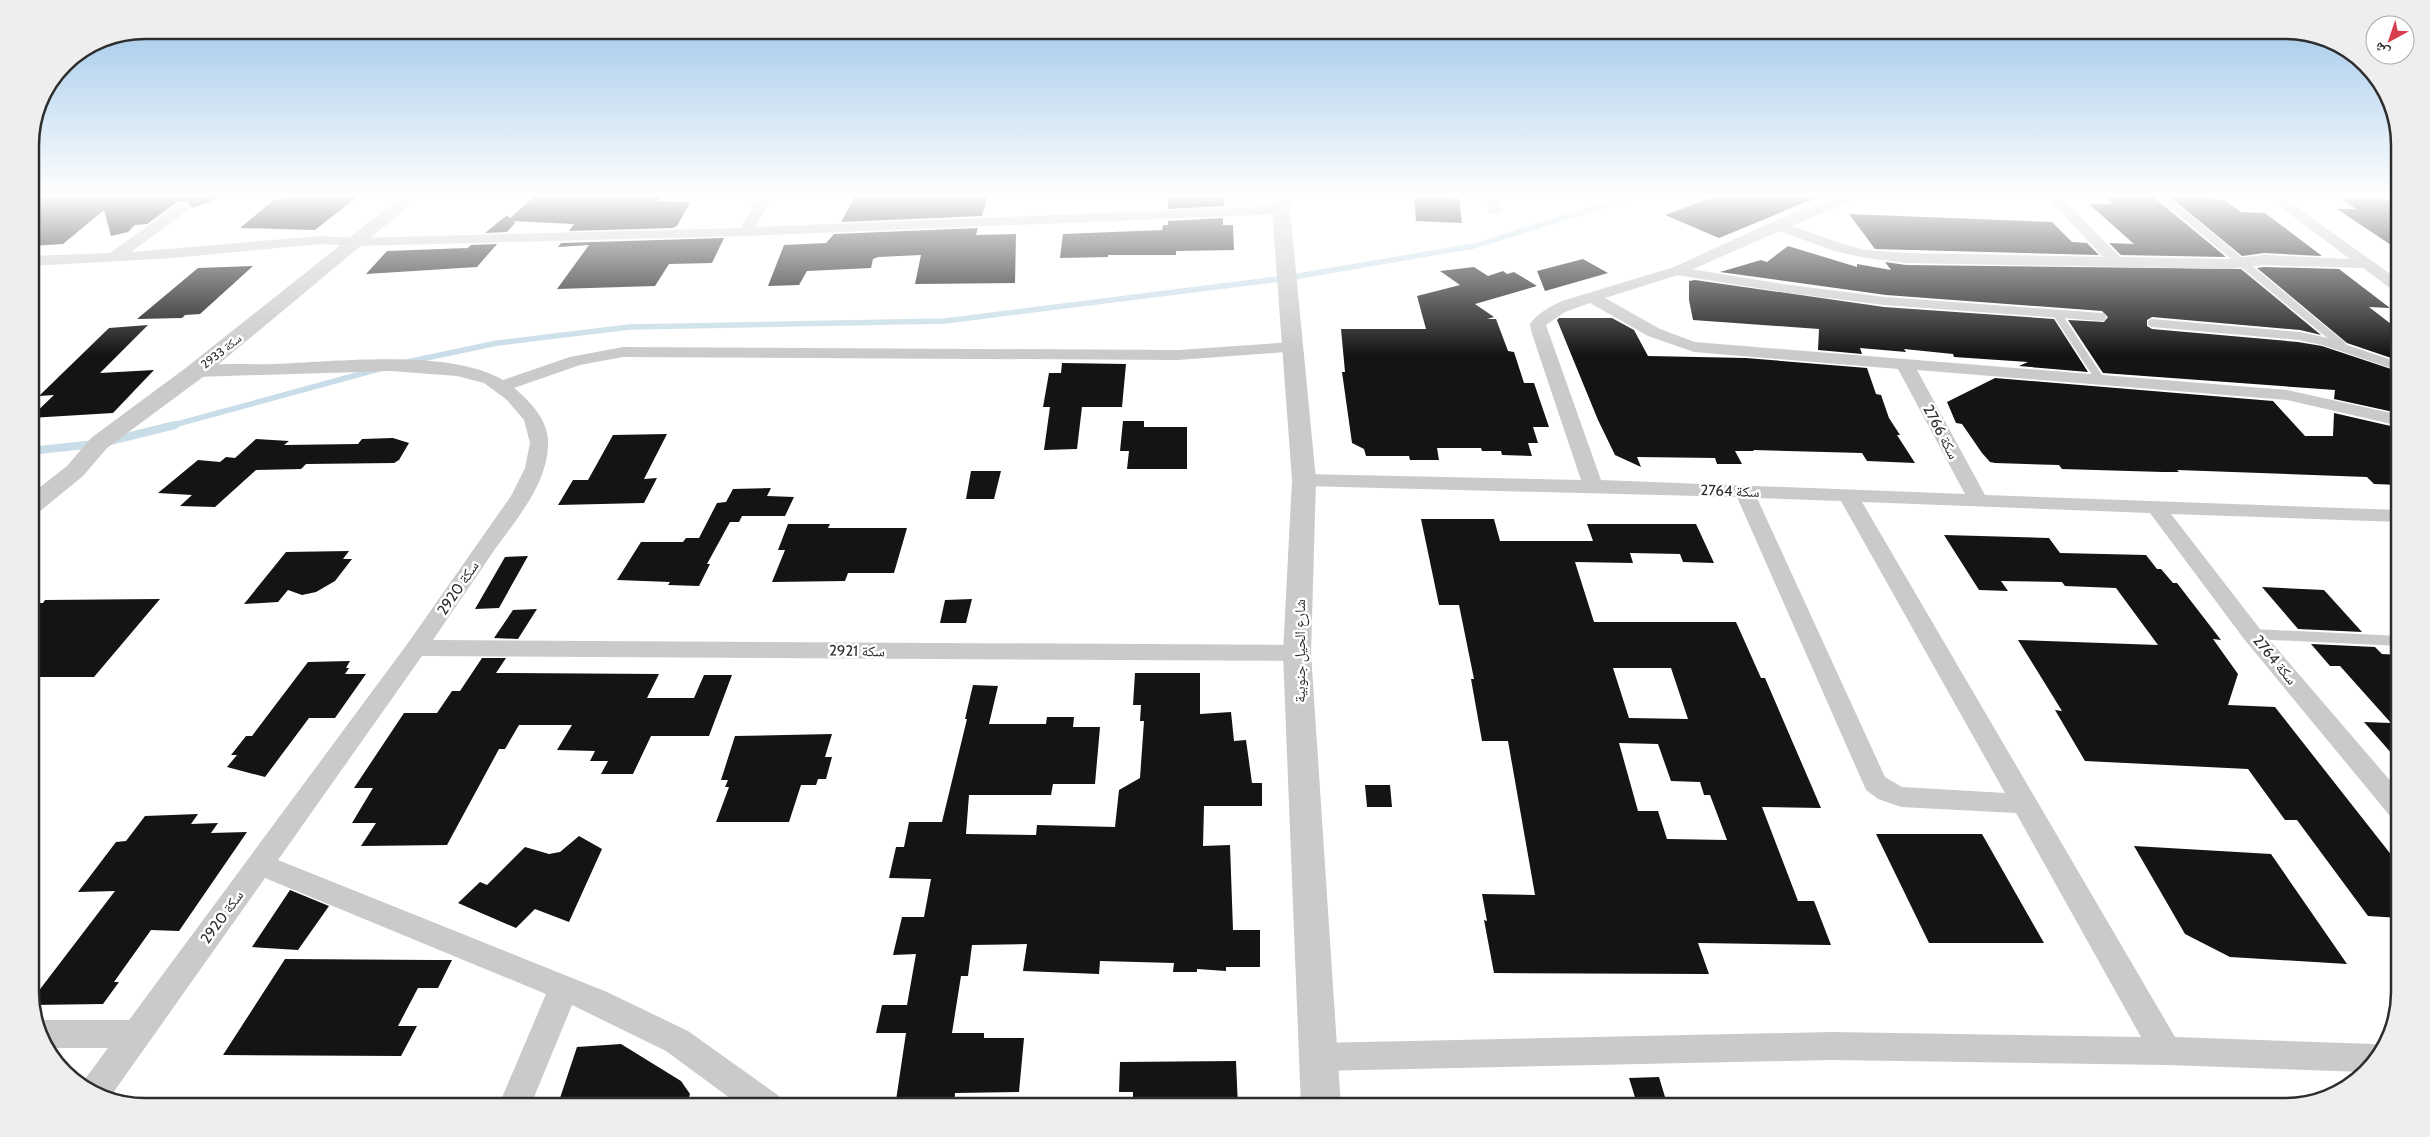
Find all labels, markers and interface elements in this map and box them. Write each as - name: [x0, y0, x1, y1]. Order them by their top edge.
- north arrow: [2365, 15, 2415, 65]
- text: ش: [2370, 38, 2393, 62]
- street label: سكة 2933: [198, 330, 244, 372]
- street label: سكة 2766: [1919, 402, 1963, 462]
- street label: سكة 2764: [1700, 481, 1760, 501]
- street label: سكة 2920: [433, 557, 483, 619]
- street label: شارع الحيل جنوبية: [1291, 599, 1310, 703]
- street label: سكة 2764: [2249, 632, 2301, 689]
- street label: سكة 2921: [829, 642, 885, 660]
- street label: سكة 2920: [197, 887, 247, 947]

